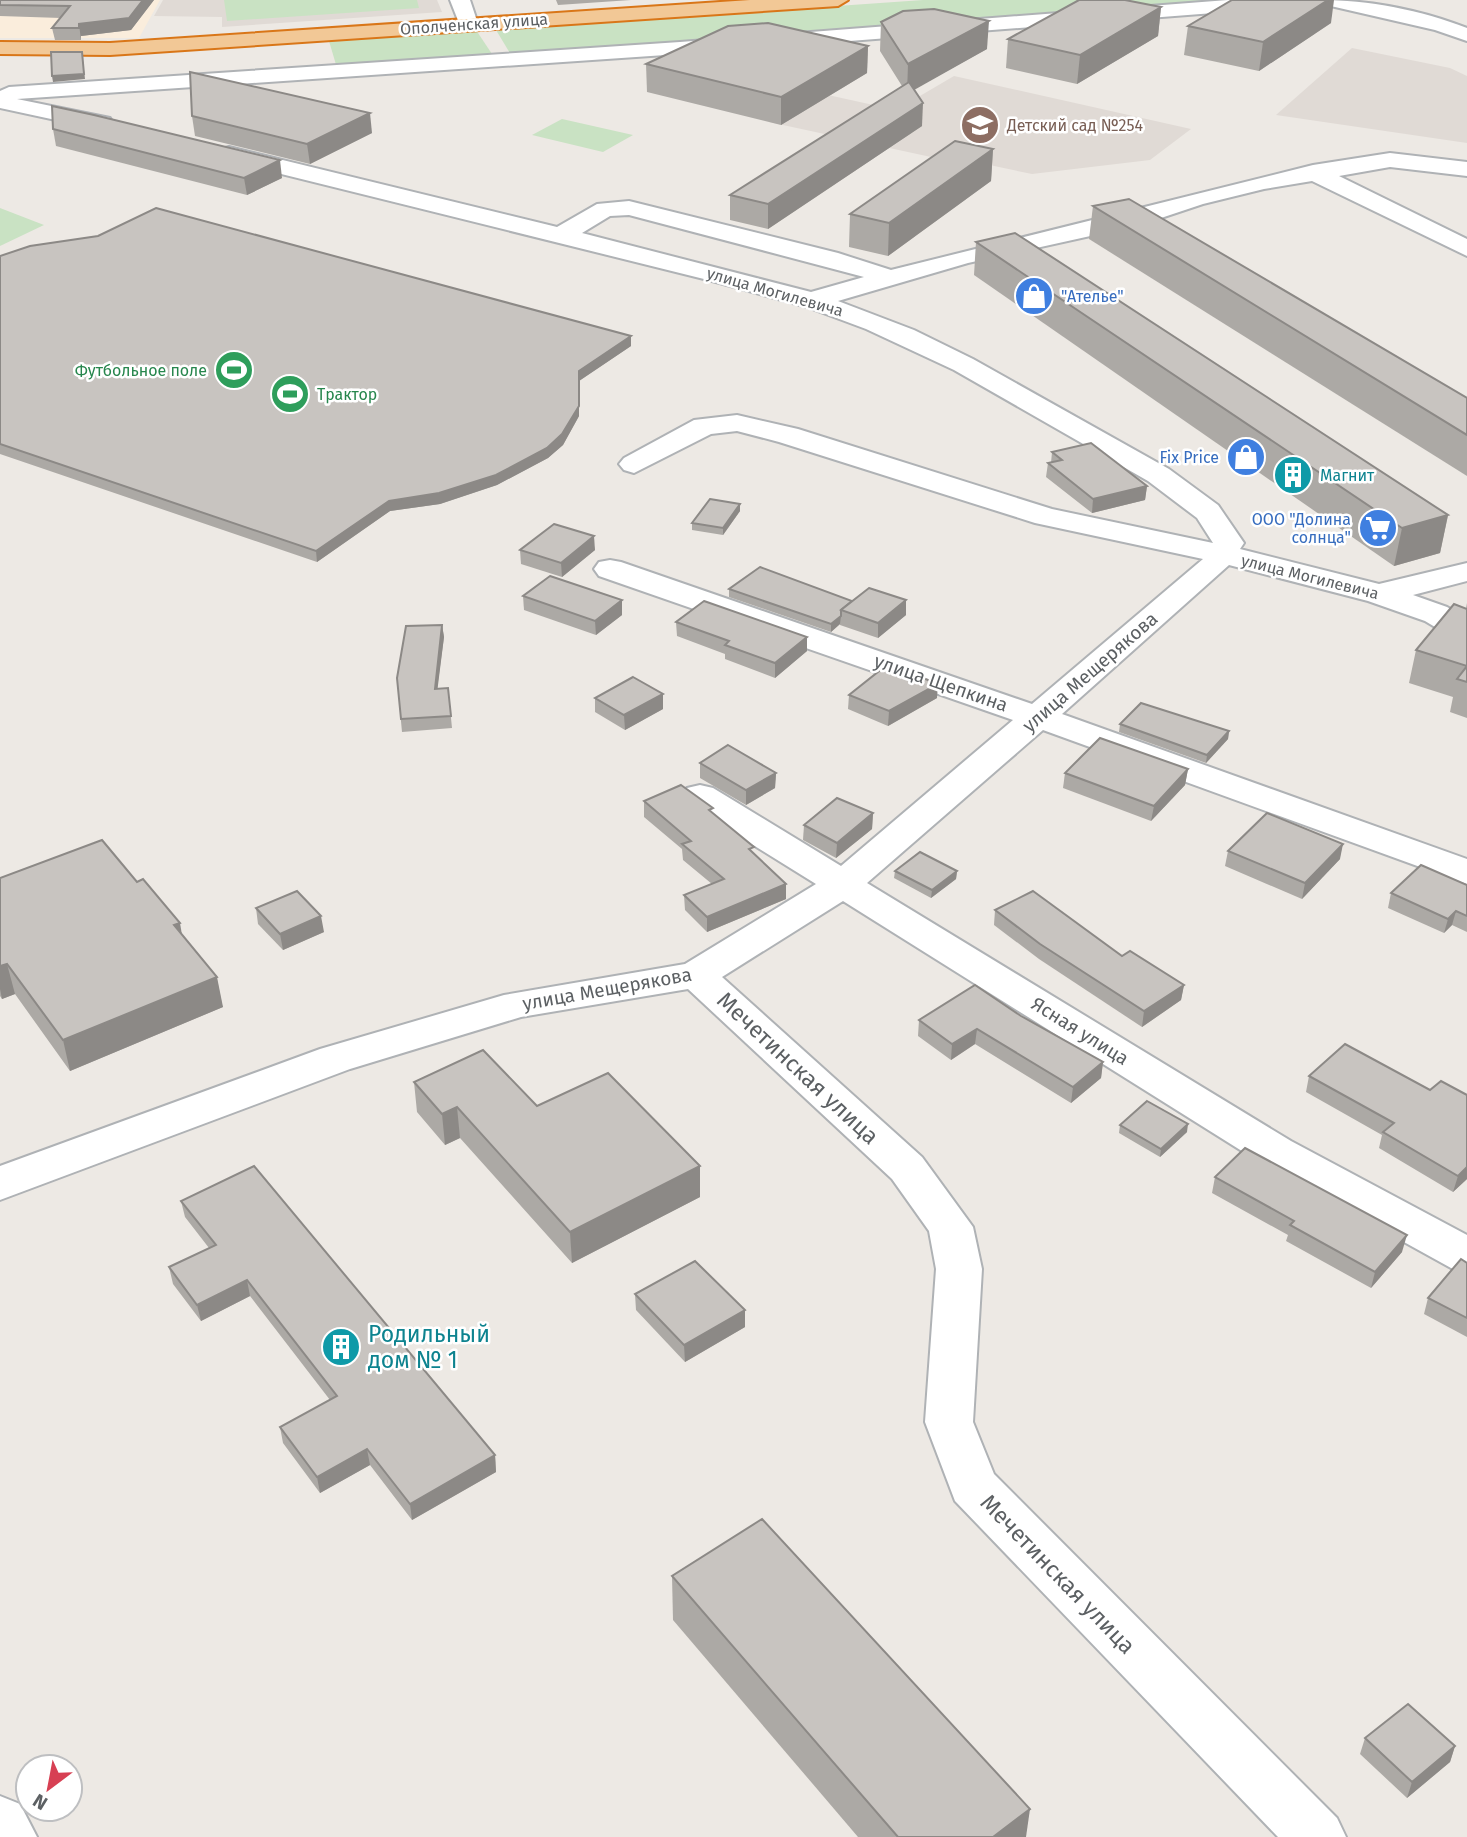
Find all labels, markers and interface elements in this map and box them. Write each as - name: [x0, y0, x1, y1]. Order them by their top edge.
- street label: Ополченская улица: [400, 9, 548, 39]
- school or university icon: Детский сад №254: [959, 104, 1001, 146]
- place label: Детский сад №254: [1006, 116, 1144, 135]
- street label: улица Могилевича: [705, 263, 845, 321]
- shop icon: "Ателье": [1013, 275, 1055, 317]
- place label: "Ателье": [1061, 287, 1124, 306]
- sports icon: Футбольное поле: [213, 349, 255, 391]
- place label: Футбольное поле: [75, 361, 207, 380]
- sports icon: Трактор: [269, 373, 311, 415]
- place label: Трактор: [317, 385, 377, 404]
- shop icon: Fix Price: [1225, 436, 1267, 478]
- place label: Fix Price: [1159, 448, 1219, 467]
- building icon: Магнит: [1272, 454, 1314, 496]
- place label: Магнит: [1320, 466, 1375, 485]
- supermarket icon: ООО "Долина солнца": [1357, 507, 1399, 549]
- place label: ООО "Долина солнца": [1252, 510, 1351, 547]
- street label: улица Могилевича: [1239, 551, 1381, 603]
- street label: улица Мещерякова: [1018, 607, 1162, 737]
- street label: улица Щепкина: [871, 649, 1011, 717]
- street label: улица Мещерякова: [521, 963, 693, 1015]
- street label: Мечетинская улица: [711, 986, 885, 1150]
- street label: Ясная улица: [1027, 992, 1133, 1070]
- place label: Родильный дом № 1: [368, 1320, 490, 1374]
- building icon: Родильный дом № 1: [320, 1326, 362, 1368]
- street label: Мечетинская улица: [975, 1488, 1141, 1660]
- north arrow: [14, 1753, 84, 1823]
- text: N: [29, 1789, 52, 1815]

